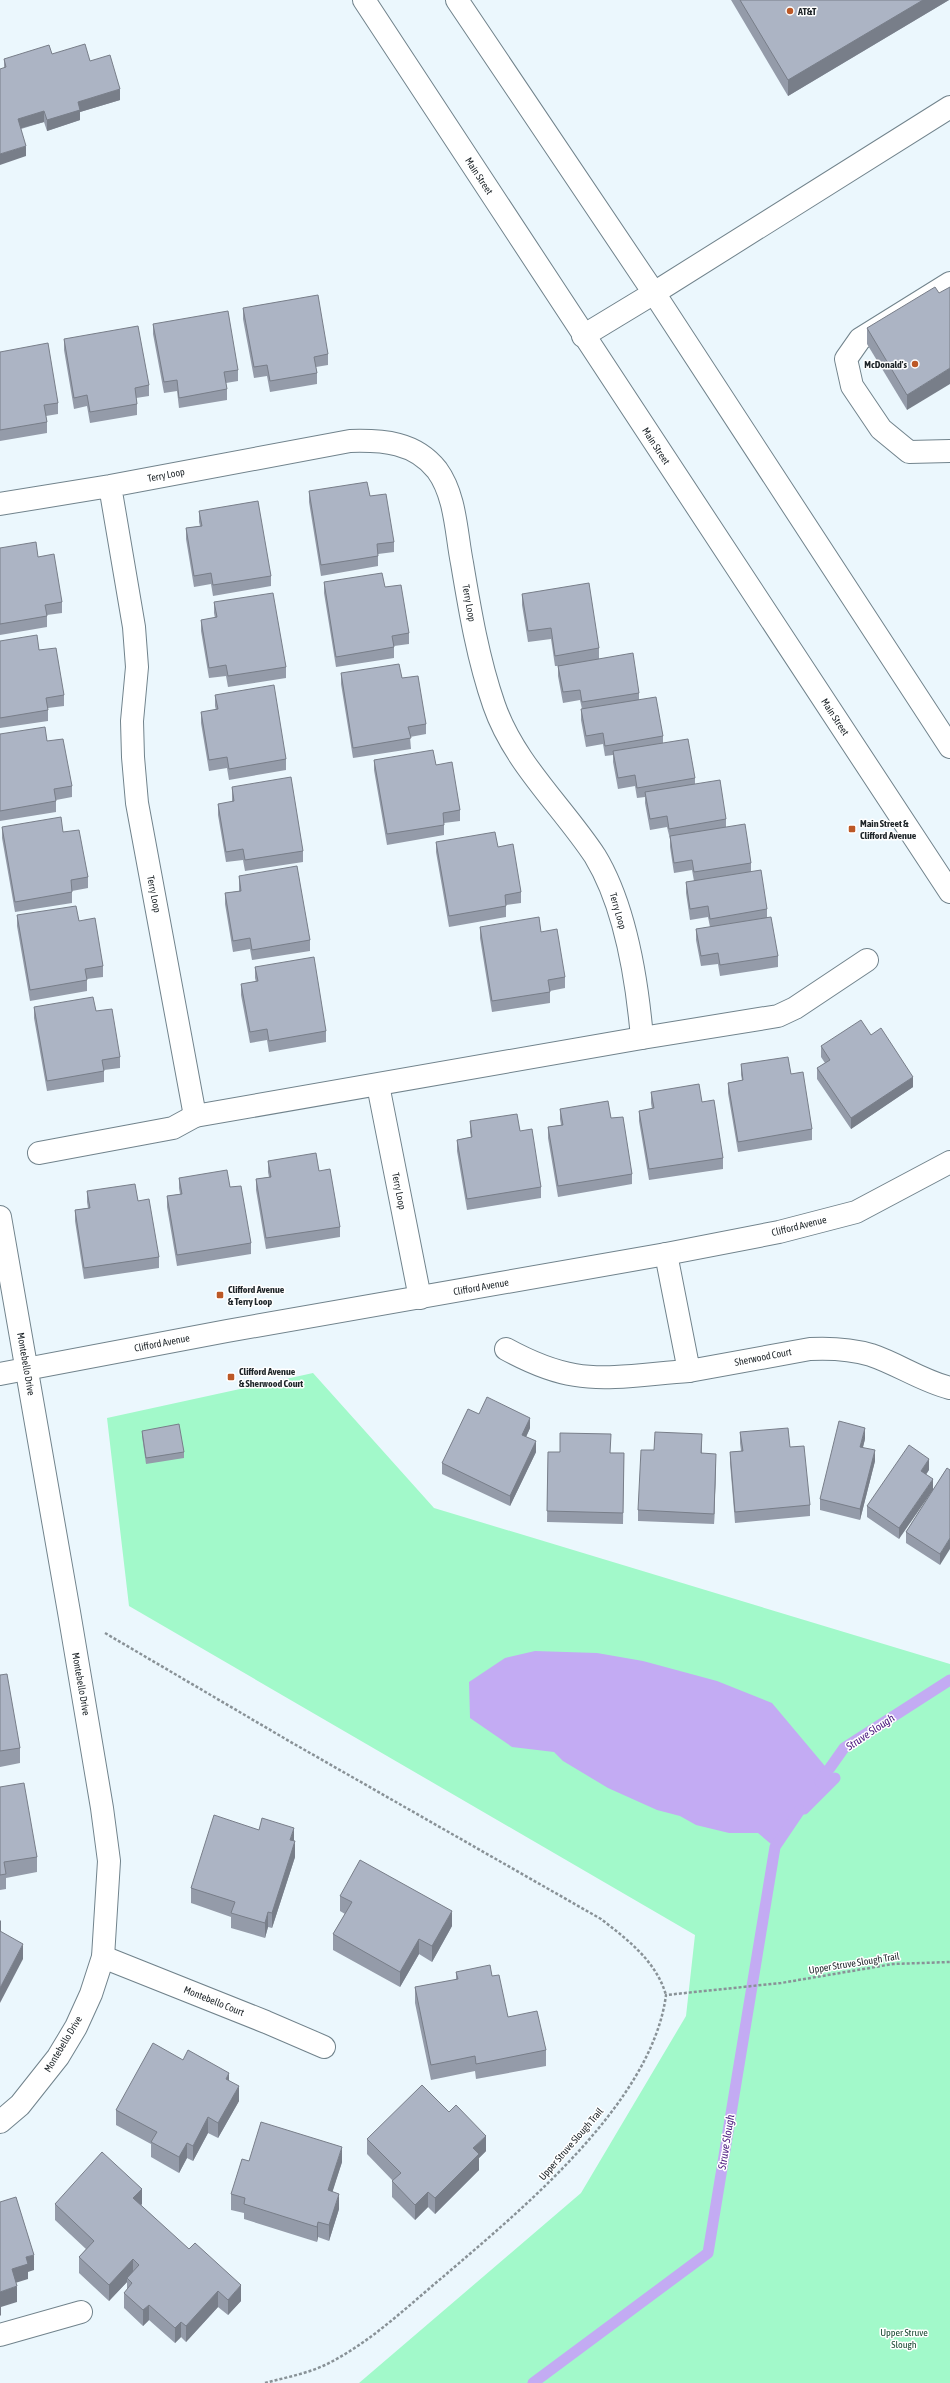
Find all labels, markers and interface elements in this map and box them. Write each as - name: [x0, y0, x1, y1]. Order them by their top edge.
- marker: AT&T: [785, 6, 795, 16]
- place label: AT&T: [797, 6, 817, 17]
- street label: Main Street: [463, 155, 495, 197]
- place label: McDonald's: [864, 359, 907, 370]
- marker: McDonald's: [910, 359, 920, 369]
- street label: Main Street: [640, 425, 672, 467]
- street label: Terry Loop: [146, 466, 186, 484]
- street label: Terry Loop: [460, 583, 478, 623]
- street label: Main Street: [819, 696, 851, 738]
- place label: Main Street & Clifford Avenue: [860, 818, 917, 841]
- marker: Main Street & Clifford Avenue: [847, 824, 857, 834]
- street label: Terry Loop: [145, 874, 163, 914]
- street label: Terry Loop: [608, 891, 629, 931]
- street label: Terry Loop: [390, 1171, 408, 1211]
- street label: Clifford Avenue: [770, 1214, 828, 1238]
- street label: Clifford Avenue: [452, 1277, 510, 1297]
- place label: Clifford Avenue & Terry Loop: [228, 1284, 285, 1307]
- marker: Clifford Avenue & Terry Loop: [215, 1290, 225, 1300]
- street label: Montebello Drive: [15, 1332, 37, 1397]
- street label: Clifford Avenue: [133, 1332, 191, 1354]
- street label: Sherwood Court: [734, 1346, 792, 1368]
- place label: Clifford Avenue & Sherwood Court: [239, 1366, 303, 1389]
- marker: Clifford Avenue & Sherwood Court: [226, 1372, 236, 1382]
- street label: Montebello Drive: [70, 1652, 92, 1717]
- water label: Struve Slough: [843, 1711, 897, 1753]
- street label: Upper Struve Slough Trail: [808, 1950, 901, 1976]
- street label: Montebello Court: [182, 1984, 246, 2018]
- street label: Montebello Drive: [42, 2014, 84, 2074]
- street label: Upper Struve Slough Trail: [537, 2105, 606, 2182]
- water label: Struve Slough: [716, 2113, 736, 2171]
- park label: Upper Struve Slough: [880, 2327, 928, 2350]

